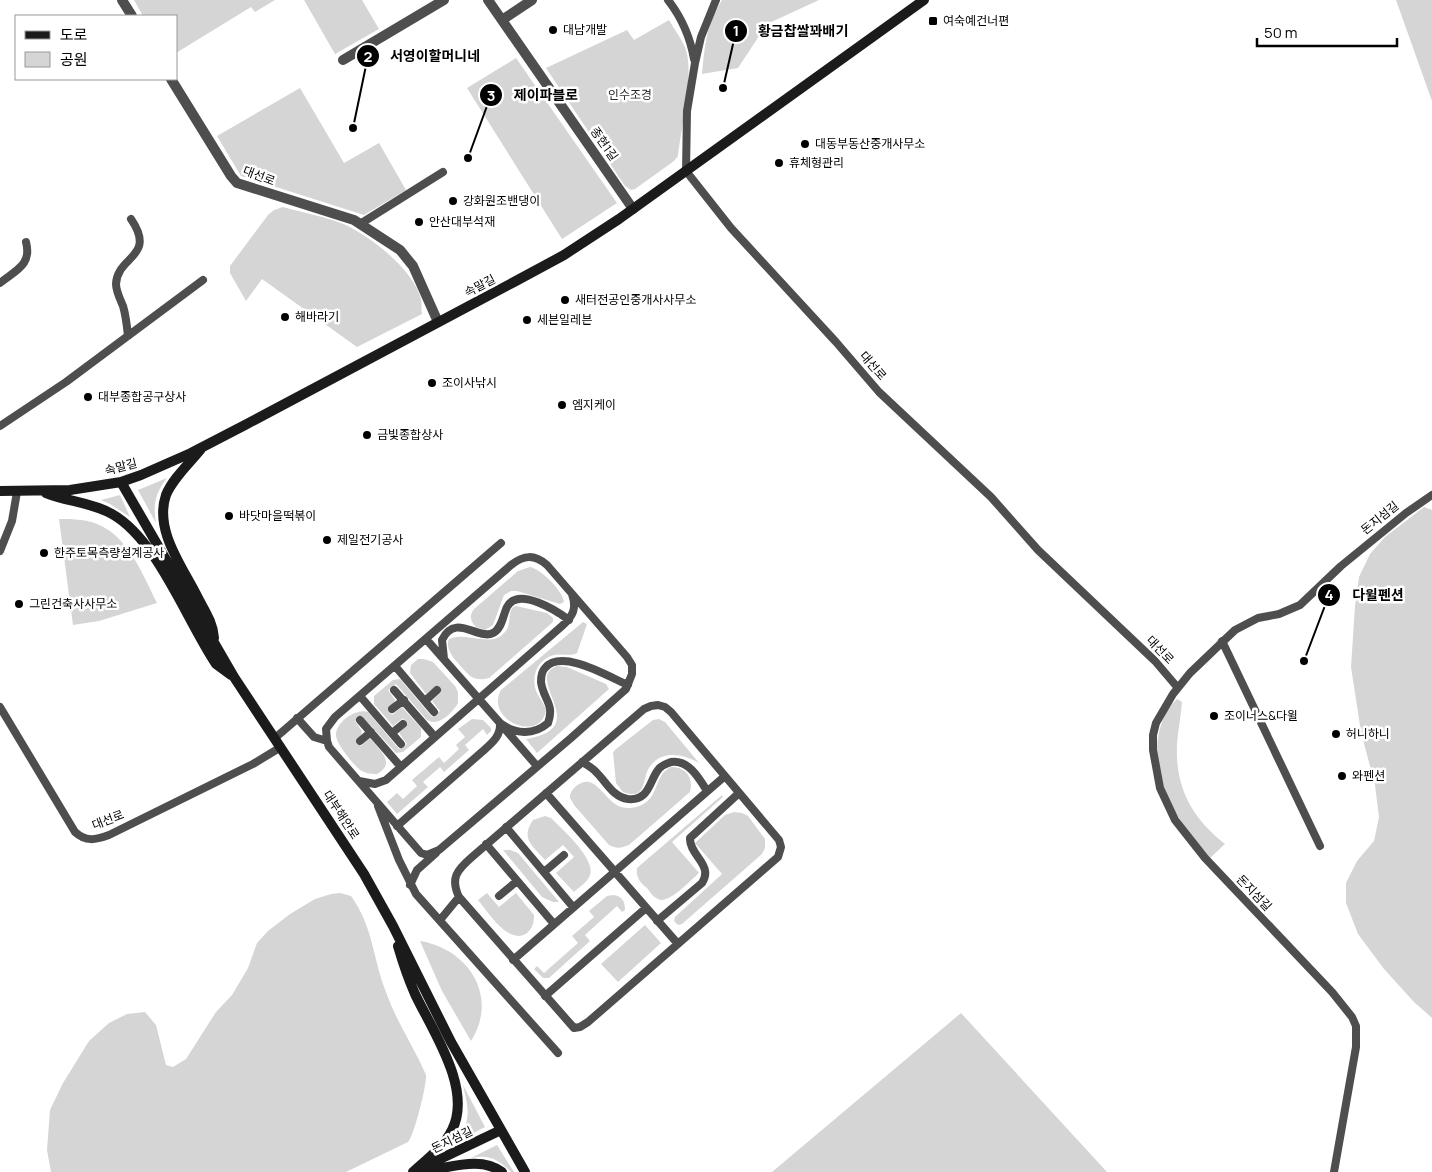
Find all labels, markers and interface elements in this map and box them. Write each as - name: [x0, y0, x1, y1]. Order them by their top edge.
- place label: 여숙예건너편: [943, 12, 1009, 29]
- legend: [15, 15, 178, 80]
- marker: 여숙예건너편: [927, 15, 939, 27]
- scale bar: [1257, 15, 1397, 47]
- callout: 황금찹쌀꽈배기: [723, 16, 859, 45]
- text: 1: [733, 20, 739, 41]
- place label: 대남개발: [563, 21, 607, 38]
- text: 황금찹쌀꽈배기: [758, 21, 848, 40]
- text: 50 m: [1264, 22, 1298, 43]
- text: 도로: [60, 24, 88, 45]
- marker: 대남개발: [547, 24, 559, 36]
- callout: 서영이할머니네: [355, 42, 490, 71]
- text: 2: [364, 46, 373, 67]
- text: 서영이할머니네: [390, 46, 480, 65]
- text: 공원: [60, 49, 88, 70]
- callout: 제이파블로: [479, 81, 588, 110]
- text: 3: [487, 85, 495, 106]
- text: 제이파블로: [514, 85, 578, 104]
- park label: 인수조경: [608, 86, 652, 103]
- street label: 종현1길: [587, 123, 622, 164]
- place label: 대동부동산중개사무소: [815, 135, 925, 152]
- marker: 대동부동산중개사무소: [799, 138, 811, 150]
- place label: 휴체형관리: [789, 154, 844, 171]
- marker: 휴체형관리: [773, 157, 785, 169]
- street label: 대선로: [241, 162, 278, 189]
- place label: 강화원조밴댕이: [463, 192, 540, 209]
- marker: 강화원조밴댕이: [447, 195, 459, 207]
- place label: 안산대부석재: [429, 213, 495, 230]
- marker: 안산대부석재: [413, 216, 425, 228]
- street label: 속말길: [461, 270, 498, 301]
- place label: 새터전공인중개사사무소: [575, 291, 696, 308]
- marker: 새터전공인중개사사무소: [559, 294, 571, 306]
- place label: 해바라기: [295, 308, 339, 325]
- marker: 해바라기: [279, 311, 291, 323]
- place label: 세븐일레븐: [537, 311, 592, 328]
- marker: 세븐일레븐: [521, 314, 533, 326]
- street label: 대선로: [856, 348, 891, 384]
- place label: 조이사낚시: [442, 374, 497, 391]
- marker: 조이사낚시: [426, 377, 438, 389]
- place label: 대부종합공구상사: [98, 388, 186, 405]
- marker: 대부종합공구상사: [82, 391, 94, 403]
- place label: 엠지케이: [572, 396, 616, 413]
- marker: 엠지케이: [556, 399, 568, 411]
- place label: 금빛종합상사: [377, 426, 443, 443]
- marker: 금빛종합상사: [361, 429, 373, 441]
- street label: 속말길: [103, 454, 139, 479]
- street label: 돈지섬길: [1357, 497, 1402, 538]
- place label: 바닷마을떡볶이: [239, 507, 316, 524]
- marker: 바닷마을떡볶이: [223, 510, 235, 522]
- place label: 제일전기공사: [337, 531, 403, 548]
- marker: 제일전기공사: [321, 534, 333, 546]
- place label: 한주토목측량설계공사: [54, 544, 164, 561]
- marker: 한주토목측량설계공사: [38, 547, 50, 559]
- callout: 다윌펜션: [1317, 580, 1413, 609]
- text: 4: [1324, 584, 1334, 605]
- text: 다윌펜션: [1352, 585, 1404, 604]
- place label: 그린건축사사무소: [29, 595, 117, 612]
- marker: 그린건축사사무소: [13, 598, 25, 610]
- street label: 대선로: [1143, 632, 1178, 667]
- place label: 조이너스&다윌: [1224, 707, 1298, 724]
- marker: 조이너스&다윌: [1208, 710, 1220, 722]
- place label: 허니하니: [1346, 725, 1390, 742]
- marker: 허니하니: [1330, 728, 1342, 740]
- place label: 와펜션: [1352, 767, 1385, 784]
- marker: 와펜션: [1336, 770, 1348, 782]
- street label: 대부해안로: [319, 787, 364, 843]
- street label: 대선로: [89, 806, 126, 833]
- street label: 돈지섬길: [1233, 871, 1276, 914]
- street label: 돈지섬길: [428, 1122, 475, 1157]

